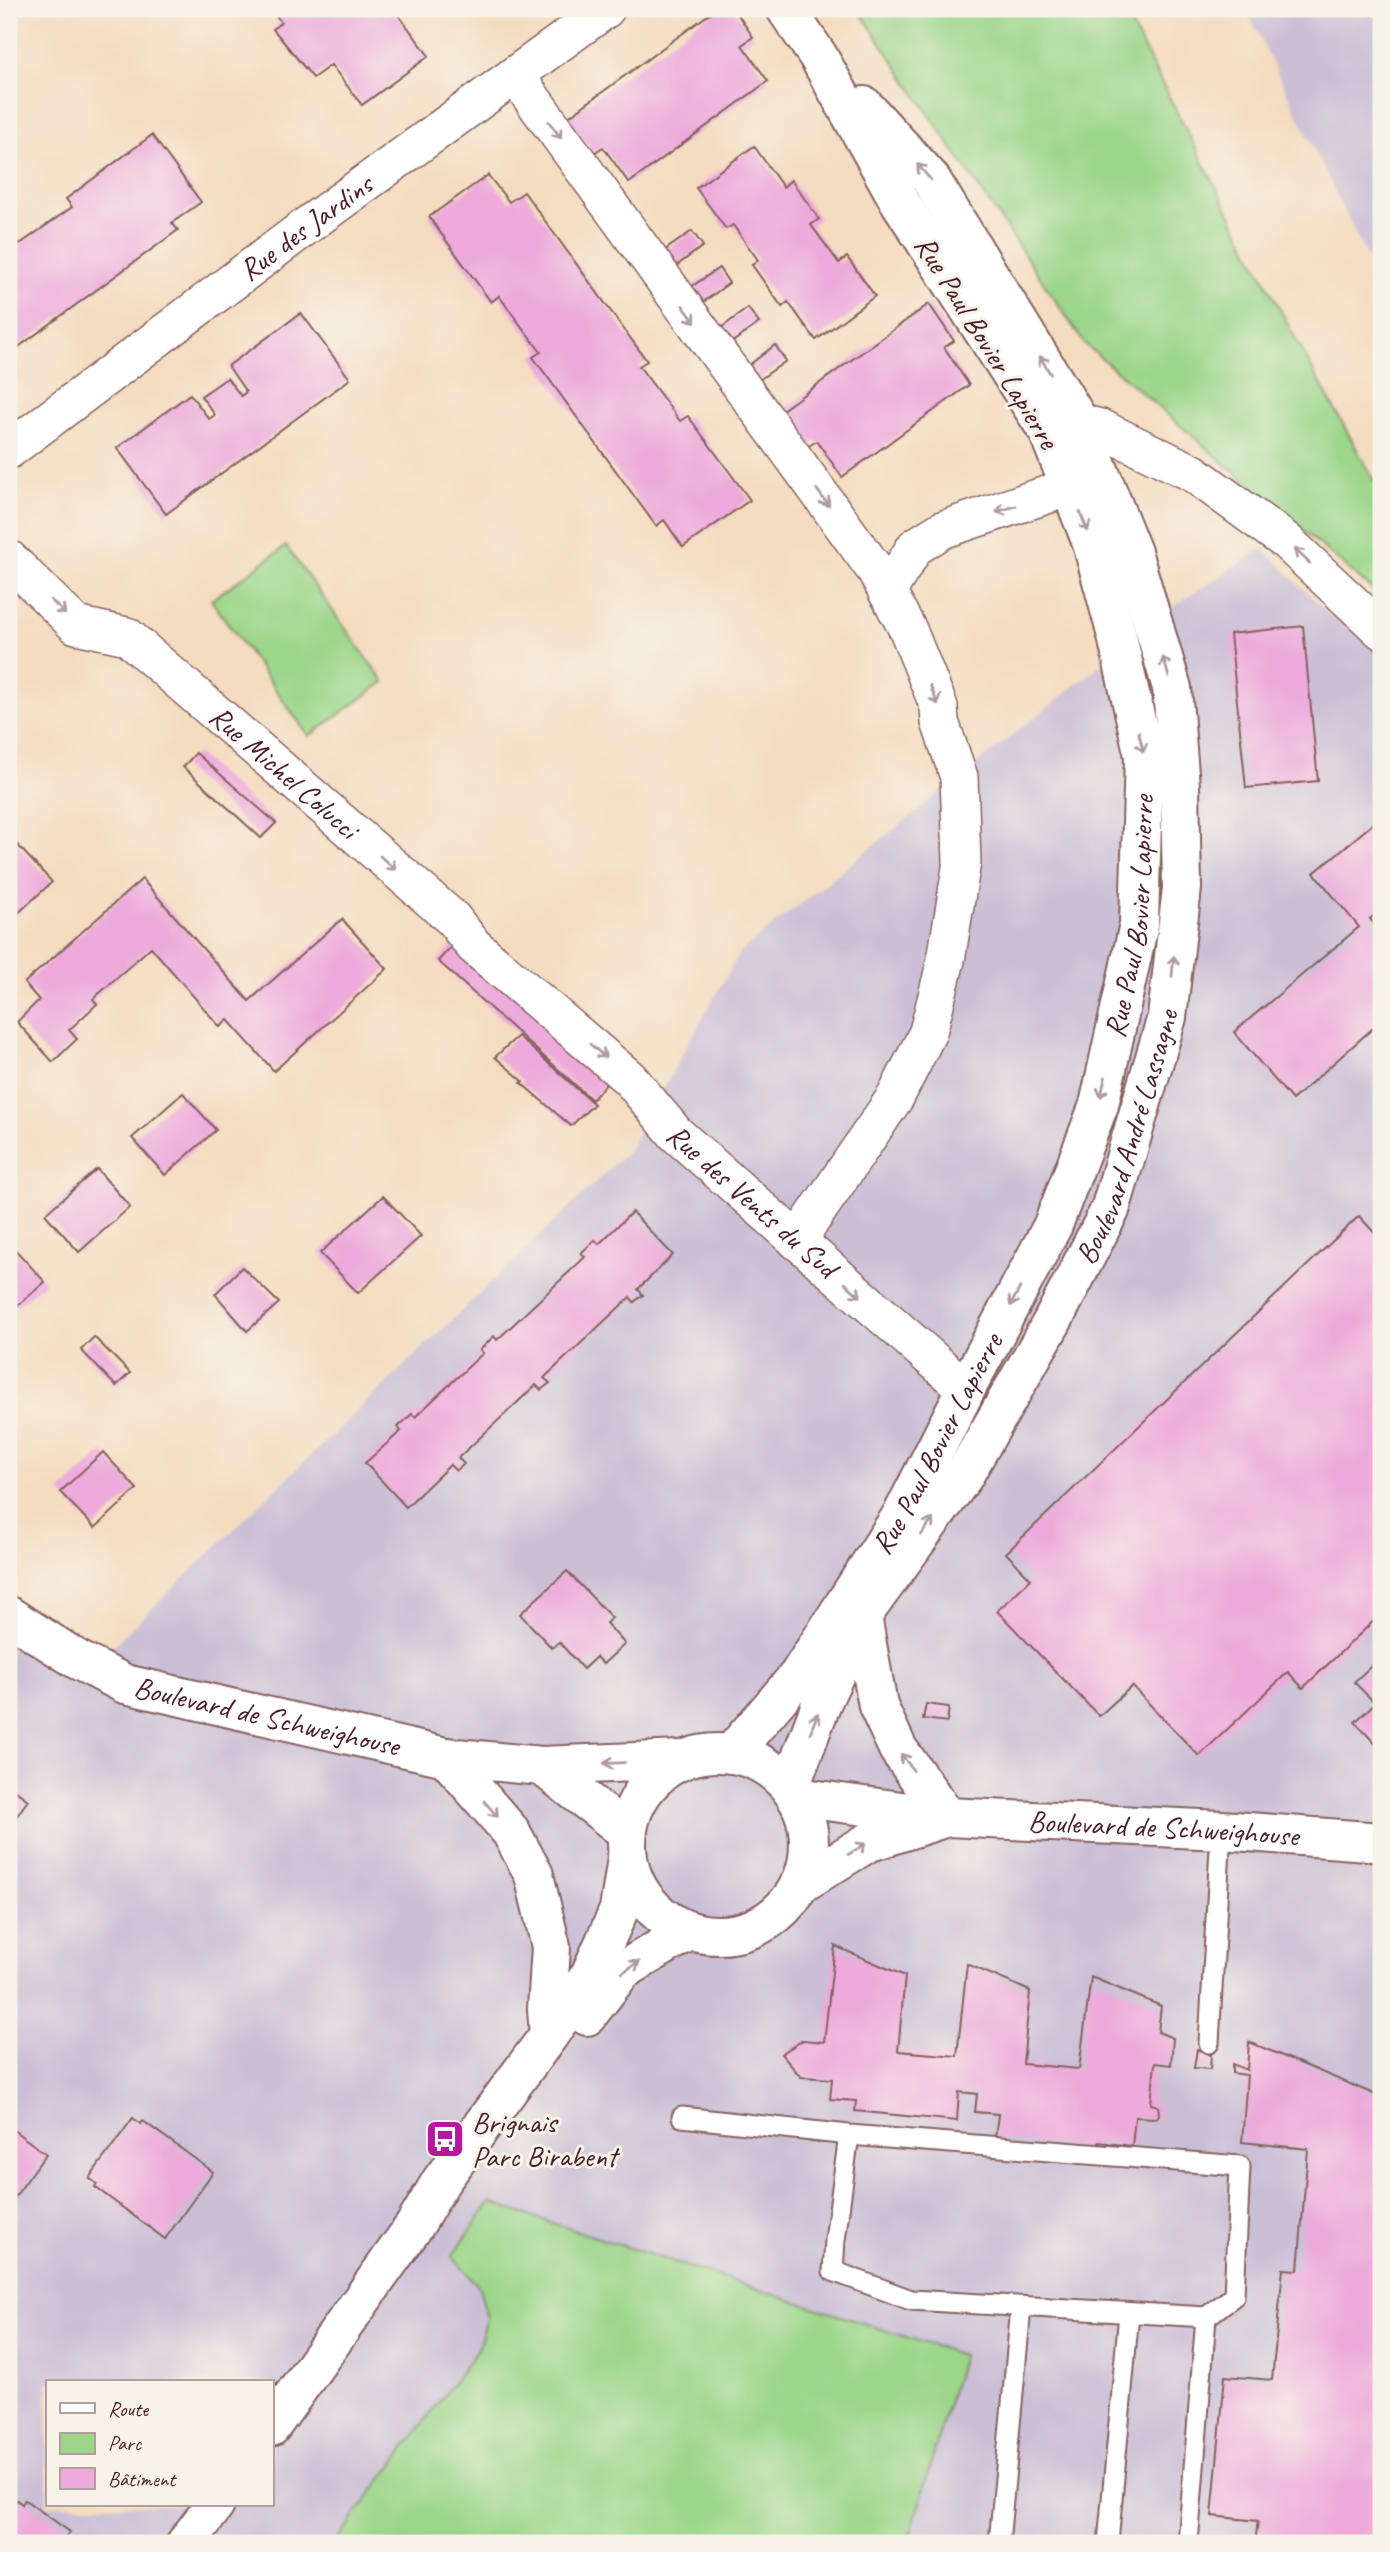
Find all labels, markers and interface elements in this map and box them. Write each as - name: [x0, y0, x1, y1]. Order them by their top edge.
- one-way arrow: [548, 120, 562, 139]
- one-way arrow: [916, 163, 932, 181]
- street label: Rue des Jardins: [231, 164, 382, 289]
- street label: Rue Paul Bovier Lapierre: [906, 228, 1069, 458]
- one-way arrow: [682, 304, 696, 323]
- one-way arrow: [1037, 355, 1051, 375]
- one-way arrow: [815, 488, 830, 507]
- one-way arrow: [995, 504, 1017, 517]
- one-way arrow: [1078, 510, 1091, 532]
- one-way arrow: [1294, 547, 1311, 564]
- one-way arrow: [49, 598, 66, 615]
- one-way arrow: [1158, 656, 1171, 678]
- one-way arrow: [929, 684, 942, 706]
- street label: Rue Michel Colucci: [201, 697, 369, 849]
- one-way arrow: [1134, 730, 1148, 753]
- street label: Rue Paul Bovier Lapierre: [1096, 792, 1162, 1041]
- one-way arrow: [379, 855, 397, 871]
- one-way arrow: [1166, 955, 1179, 978]
- street label: Boulevard André Lassagne: [1066, 1006, 1187, 1270]
- one-way arrow: [589, 1043, 607, 1059]
- one-way arrow: [1095, 1075, 1109, 1098]
- street label: Rue des Vents du Sud: [659, 1116, 848, 1289]
- one-way arrow: [844, 1282, 862, 1298]
- one-way arrow: [1008, 1286, 1022, 1306]
- street label: Rue Paul Bovier Lapierre: [863, 1325, 1012, 1561]
- one-way arrow: [919, 1518, 934, 1537]
- street label: Boulevard de Schweighouse: [131, 1668, 405, 1765]
- one-way arrow: [809, 1713, 821, 1735]
- one-way arrow: [900, 1752, 915, 1771]
- one-way arrow: [603, 1756, 626, 1769]
- one-way arrow: [483, 1800, 499, 1818]
- street label: Boulevard de Schweighouse: [1027, 1802, 1302, 1855]
- one-way arrow: [847, 1842, 867, 1856]
- one-way arrow: [620, 1959, 640, 1973]
- place label: Brignais Parc Birabent: [472, 2103, 621, 2175]
- bus stop icon: Brignais Parc Birabent: [424, 2118, 466, 2160]
- legend: [46, 2380, 273, 2506]
- text: Route: [108, 2396, 149, 2422]
- text: Parc: [108, 2430, 143, 2456]
- text: Bâtiment: [108, 2466, 177, 2492]

